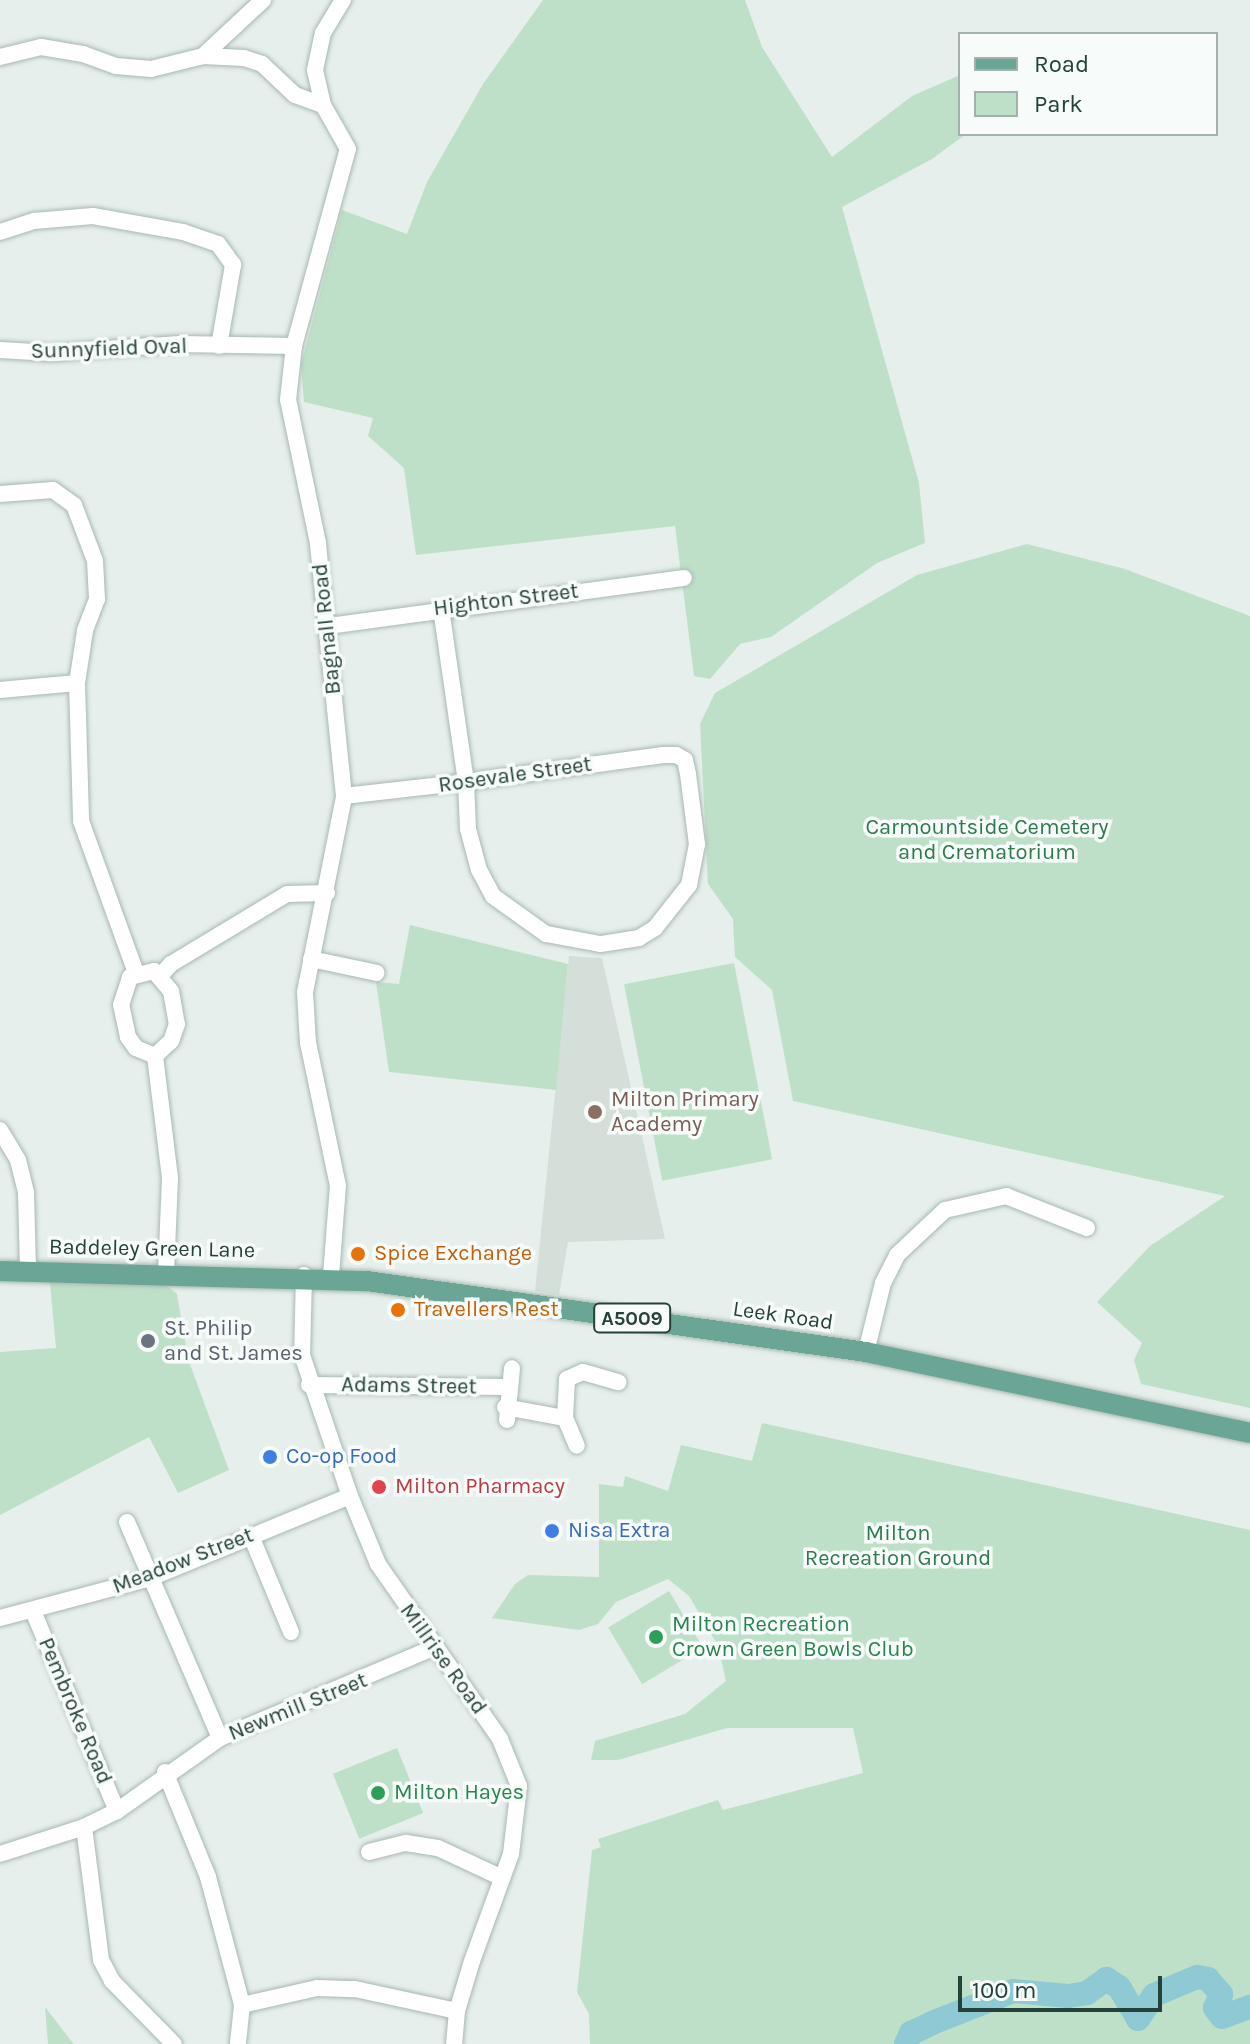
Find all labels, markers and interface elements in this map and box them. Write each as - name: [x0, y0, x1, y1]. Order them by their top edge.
- legend: [958, 32, 1218, 136]
- text: Road: [1034, 50, 1089, 78]
- text: Park: [1034, 90, 1083, 118]
- street label: Sunnyfield Oval: [30, 333, 188, 365]
- street label: Bagnall Road: [307, 562, 347, 696]
- street label: Highton Street: [432, 578, 580, 622]
- street label: Rosevale Street: [437, 751, 593, 799]
- park label: Carmountside Cemetery and Crematorium: [865, 814, 1109, 866]
- place label: Milton Primary Academy: [611, 1086, 759, 1138]
- marker: Milton Primary Academy: [586, 1103, 604, 1121]
- street label: Baddeley Green Lane: [49, 1234, 255, 1264]
- place label: Spice Exchange: [374, 1241, 532, 1267]
- marker: Spice Exchange: [349, 1245, 367, 1263]
- street label: Leek Road: [731, 1296, 835, 1336]
- place label: Travellers Rest: [414, 1297, 559, 1323]
- marker: Travellers Rest: [389, 1301, 407, 1319]
- road number: A5009: [592, 1302, 672, 1334]
- place label: St. Philip and St. James: [164, 1315, 303, 1366]
- marker: St. Philip and St. James: [139, 1332, 157, 1350]
- street label: Adams Street: [341, 1372, 477, 1400]
- place label: Co-op Food: [286, 1444, 397, 1470]
- marker: Co-op Food: [261, 1448, 279, 1466]
- place label: Milton Pharmacy: [395, 1474, 565, 1500]
- marker: Milton Pharmacy: [370, 1478, 388, 1496]
- place label: Nisa Extra: [568, 1518, 670, 1544]
- park label: Milton Recreation Ground: [805, 1520, 991, 1572]
- street label: Meadow Street: [109, 1522, 257, 1600]
- marker: Nisa Extra: [543, 1522, 561, 1540]
- street label: Millrise Road: [394, 1598, 492, 1720]
- place label: Milton Recreation Crown Green Bowls Club: [672, 1611, 914, 1662]
- marker: Milton Recreation Crown Green Bowls Club: [647, 1628, 665, 1646]
- street label: Pembroke Road: [32, 1634, 118, 1788]
- street label: Newmill Street: [225, 1667, 371, 1747]
- place label: Milton Hayes: [394, 1780, 524, 1806]
- marker: Milton Hayes: [369, 1784, 387, 1802]
- scale bar: [962, 1960, 1166, 2010]
- text: 100 m: [972, 1976, 1037, 2004]

